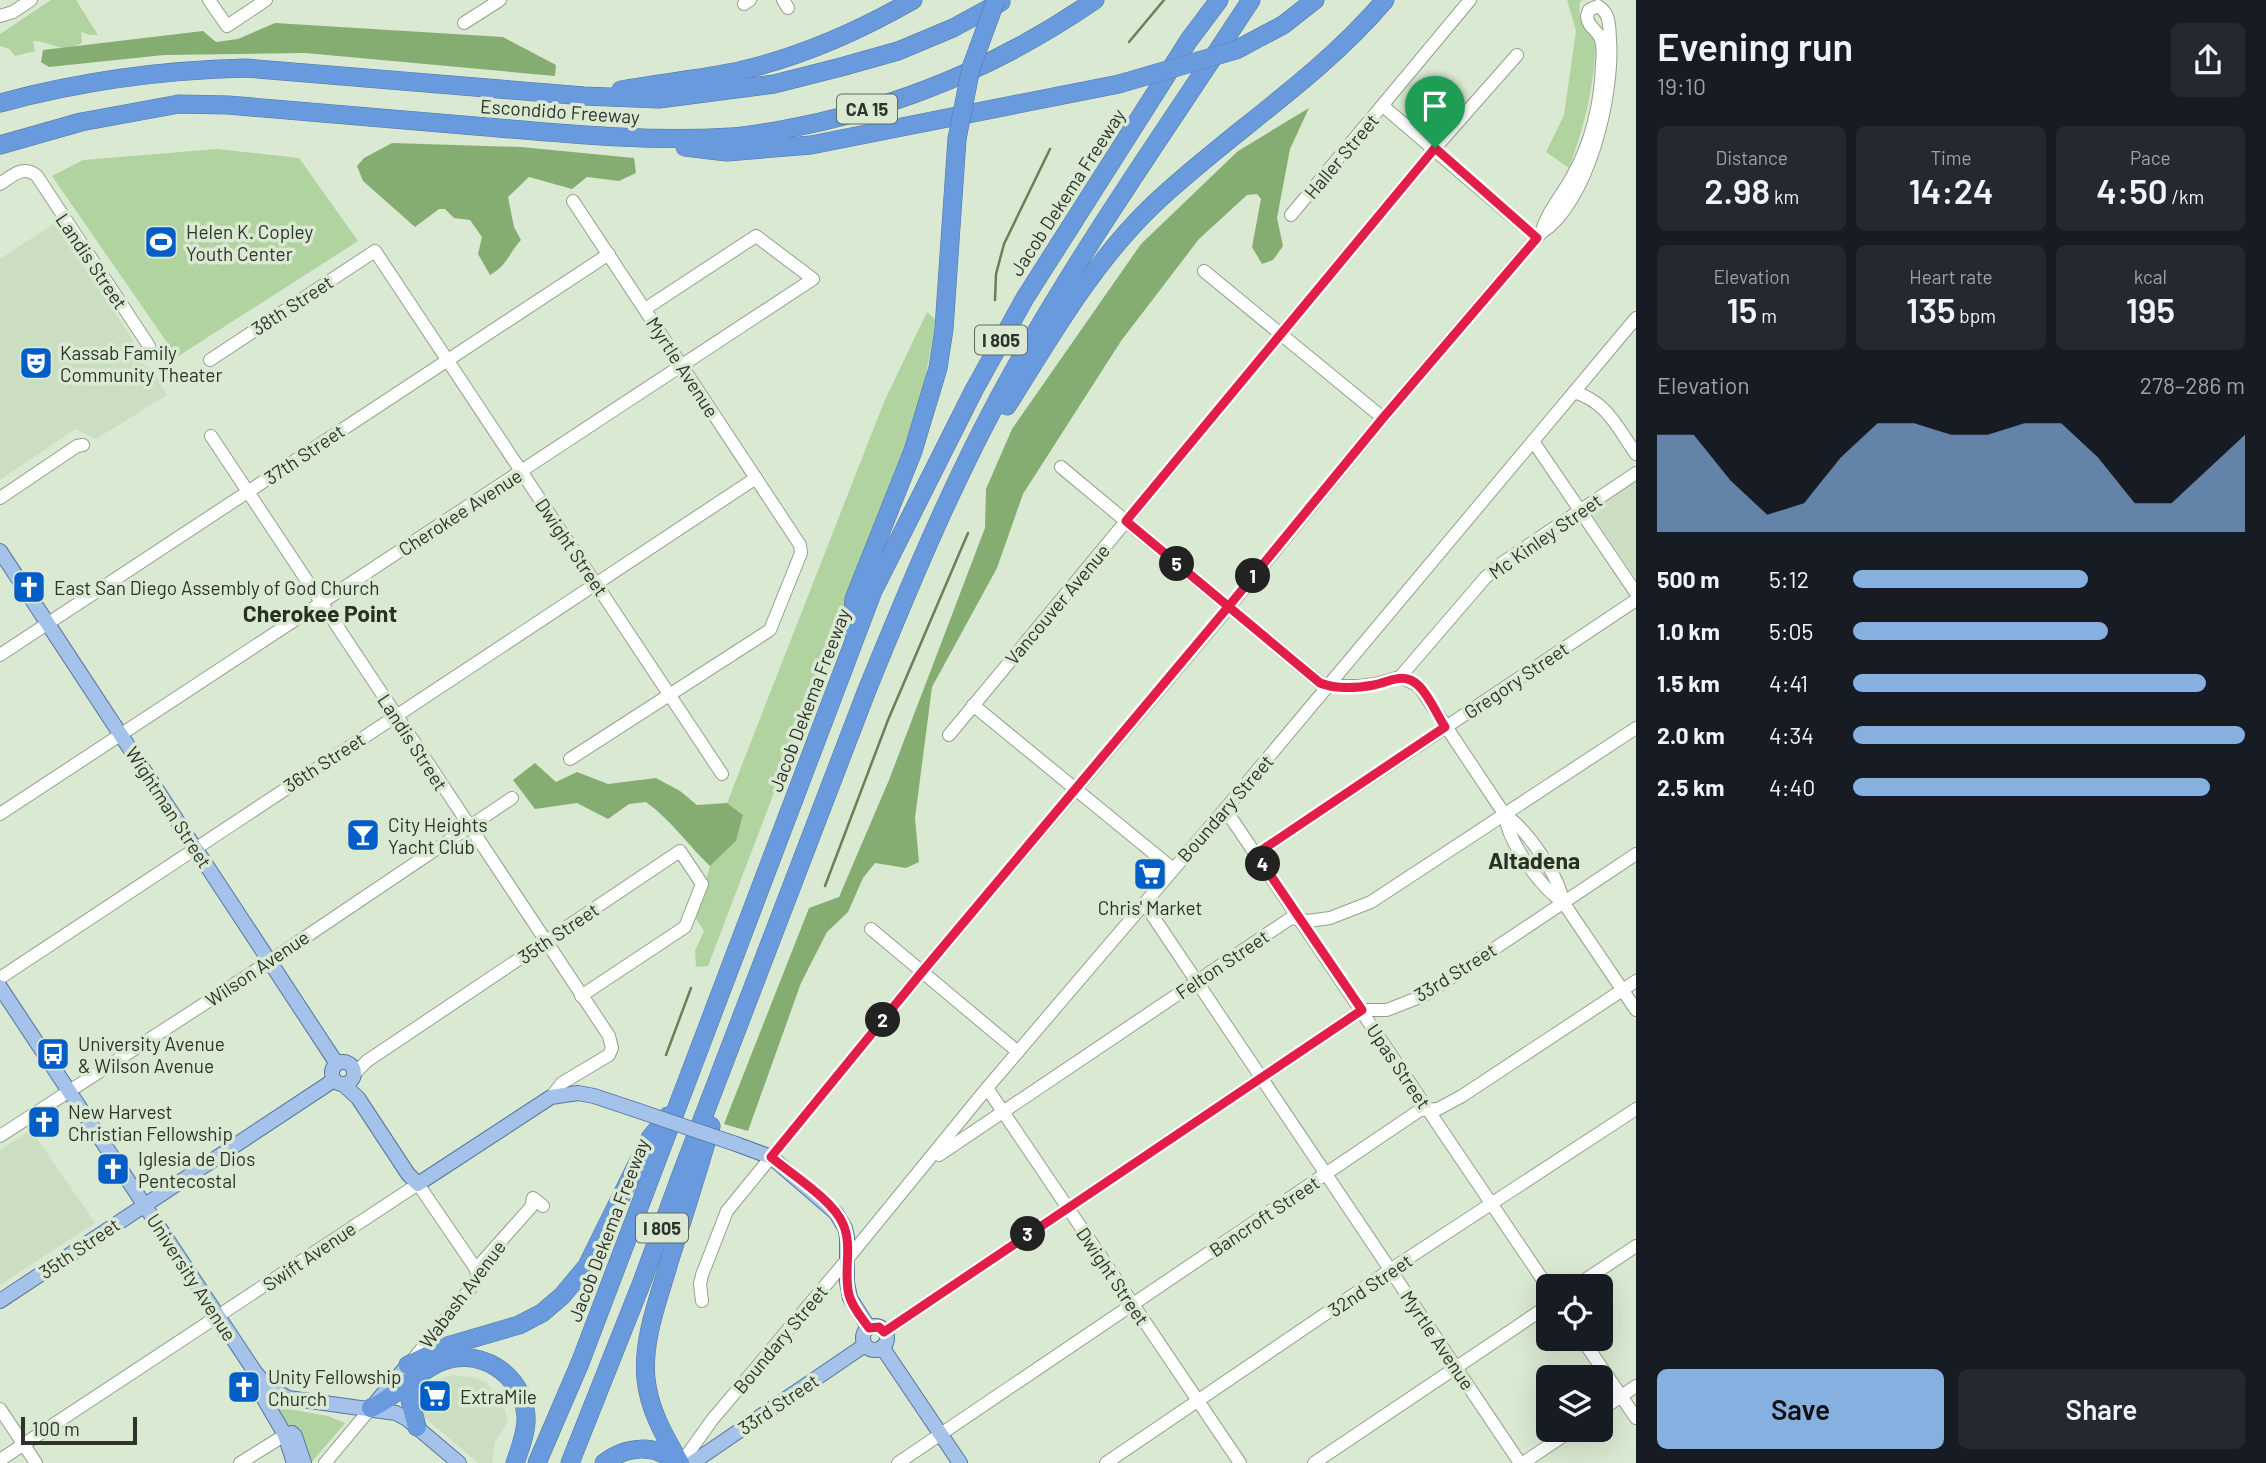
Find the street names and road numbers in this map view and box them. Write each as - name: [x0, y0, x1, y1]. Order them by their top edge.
- street label: Escondido Freeway: [479, 94, 641, 128]
- road number: CA 15: [837, 94, 897, 124]
- street label: Jacob Dekema Freeway: [1004, 104, 1130, 280]
- street label: Haller Street: [1299, 109, 1383, 203]
- street label: Landis Street: [52, 209, 132, 313]
- street label: 38th Street: [247, 270, 337, 340]
- street label: Myrtle Avenue: [642, 312, 724, 422]
- road number: I 805: [975, 326, 1027, 354]
- street label: 37th Street: [260, 419, 348, 489]
- street label: Cherokee Avenue: [394, 464, 526, 560]
- street label: Mc Kinley Street: [1484, 489, 1606, 583]
- street label: Dwight Street: [531, 494, 613, 600]
- street label: Vancouver Avenue: [1000, 539, 1114, 669]
- street label: Jacob Dekema Freeway: [763, 605, 855, 795]
- street label: Gregory Street: [1459, 637, 1573, 723]
- street label: Landis Street: [373, 689, 453, 795]
- street label: 36th Street: [279, 727, 369, 797]
- street label: Wightman Street: [121, 742, 217, 872]
- street label: Boundary Street: [1172, 750, 1278, 866]
- street label: 35th Street: [513, 898, 603, 968]
- street label: Felton Street: [1171, 924, 1273, 1004]
- street label: Wilson Avenue: [201, 925, 313, 1011]
- street label: 33rd Street: [1410, 938, 1500, 1006]
- street label: Upas Street: [1362, 1019, 1436, 1113]
- street label: Jacob Dekema Freeway: [562, 1135, 654, 1325]
- street label: Bancroft Street: [1205, 1171, 1323, 1261]
- street label: University Avenue: [142, 1209, 242, 1345]
- street label: 35th Street: [34, 1213, 124, 1283]
- road number: I 805: [636, 1213, 688, 1242]
- street label: Swift Avenue: [258, 1216, 360, 1296]
- street label: Dwight Street: [1072, 1223, 1154, 1329]
- street label: Wabash Avenue: [414, 1236, 510, 1352]
- street label: 32nd Street: [1324, 1249, 1416, 1321]
- street label: Boundary Street: [728, 1280, 832, 1398]
- street label: Myrtle Avenue: [1396, 1286, 1480, 1394]
- street label: 33rd Street: [733, 1369, 823, 1439]

